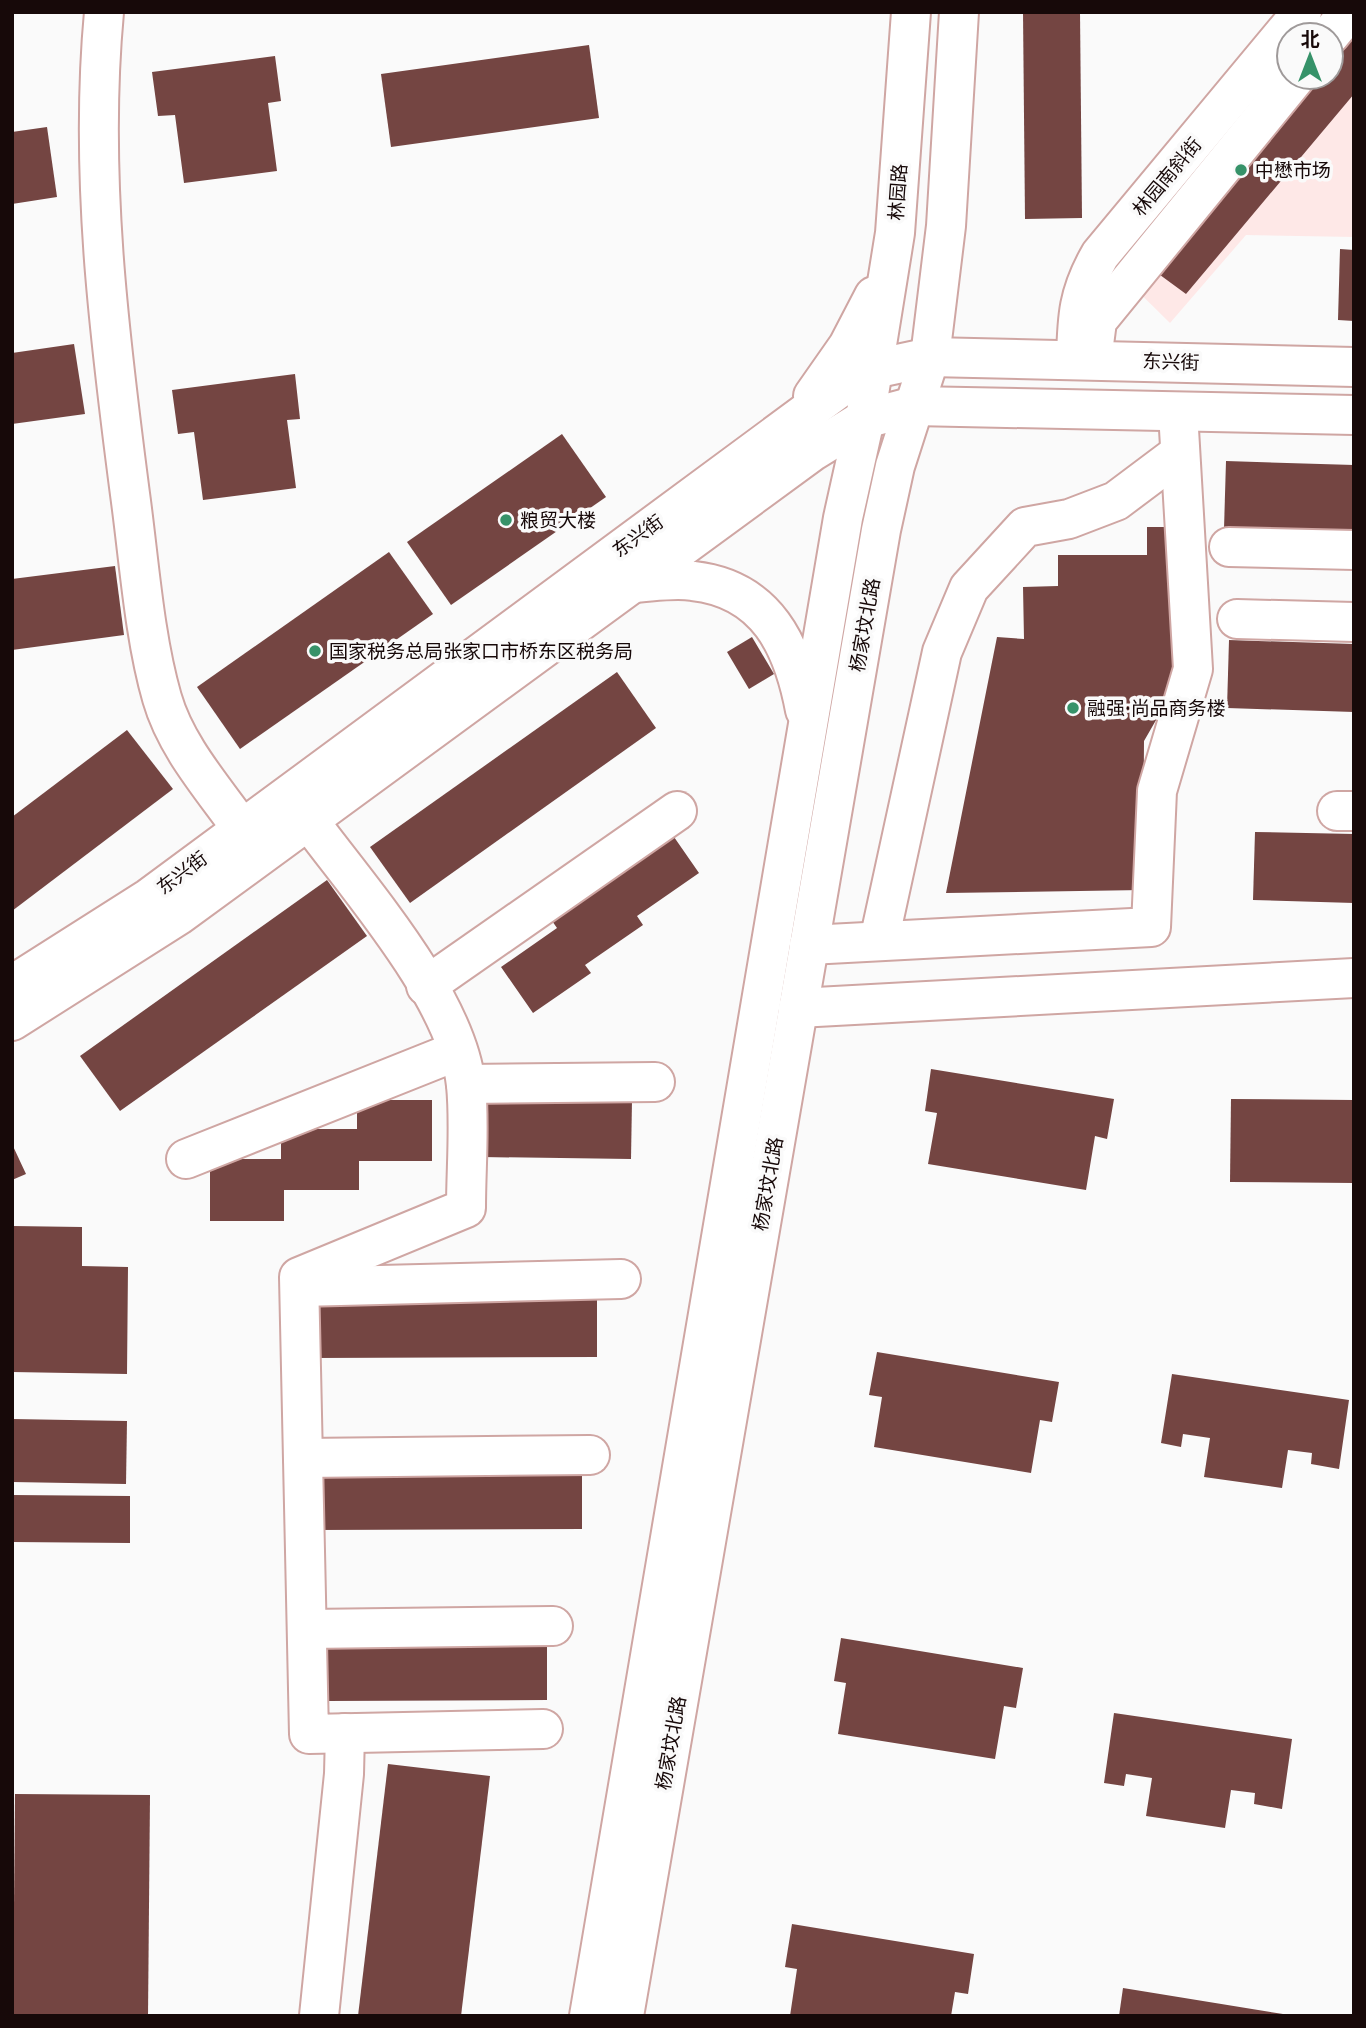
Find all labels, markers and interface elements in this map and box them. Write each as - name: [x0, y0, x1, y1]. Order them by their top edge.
- north arrow: [1275, 21, 1345, 91]
- text: 北: [1300, 28, 1320, 51]
- street label: 林园南斜街: [1128, 133, 1206, 221]
- place label: 中懋市场: [1255, 159, 1331, 182]
- marker: 中懋市场: [1233, 162, 1249, 178]
- street label: 林园路: [885, 163, 911, 221]
- street label: 东兴街: [1142, 350, 1200, 374]
- place label: 粮贸大楼: [520, 509, 596, 532]
- street label: 东兴街: [608, 510, 668, 562]
- marker: 粮贸大楼: [498, 512, 514, 528]
- street label: 杨家坟北路: [845, 576, 885, 674]
- place label: 国家税务总局张家口市桥东区税务局: [329, 640, 633, 663]
- marker: 国家税务总局张家口市桥东区税务局: [307, 643, 323, 659]
- place label: 融强·尚品商务楼: [1087, 697, 1225, 720]
- marker: 融强·尚品商务楼: [1065, 700, 1081, 716]
- street label: 东兴街: [152, 847, 212, 899]
- street label: 杨家坟北路: [748, 1135, 788, 1233]
- street label: 杨家坟北路: [651, 1694, 691, 1792]

